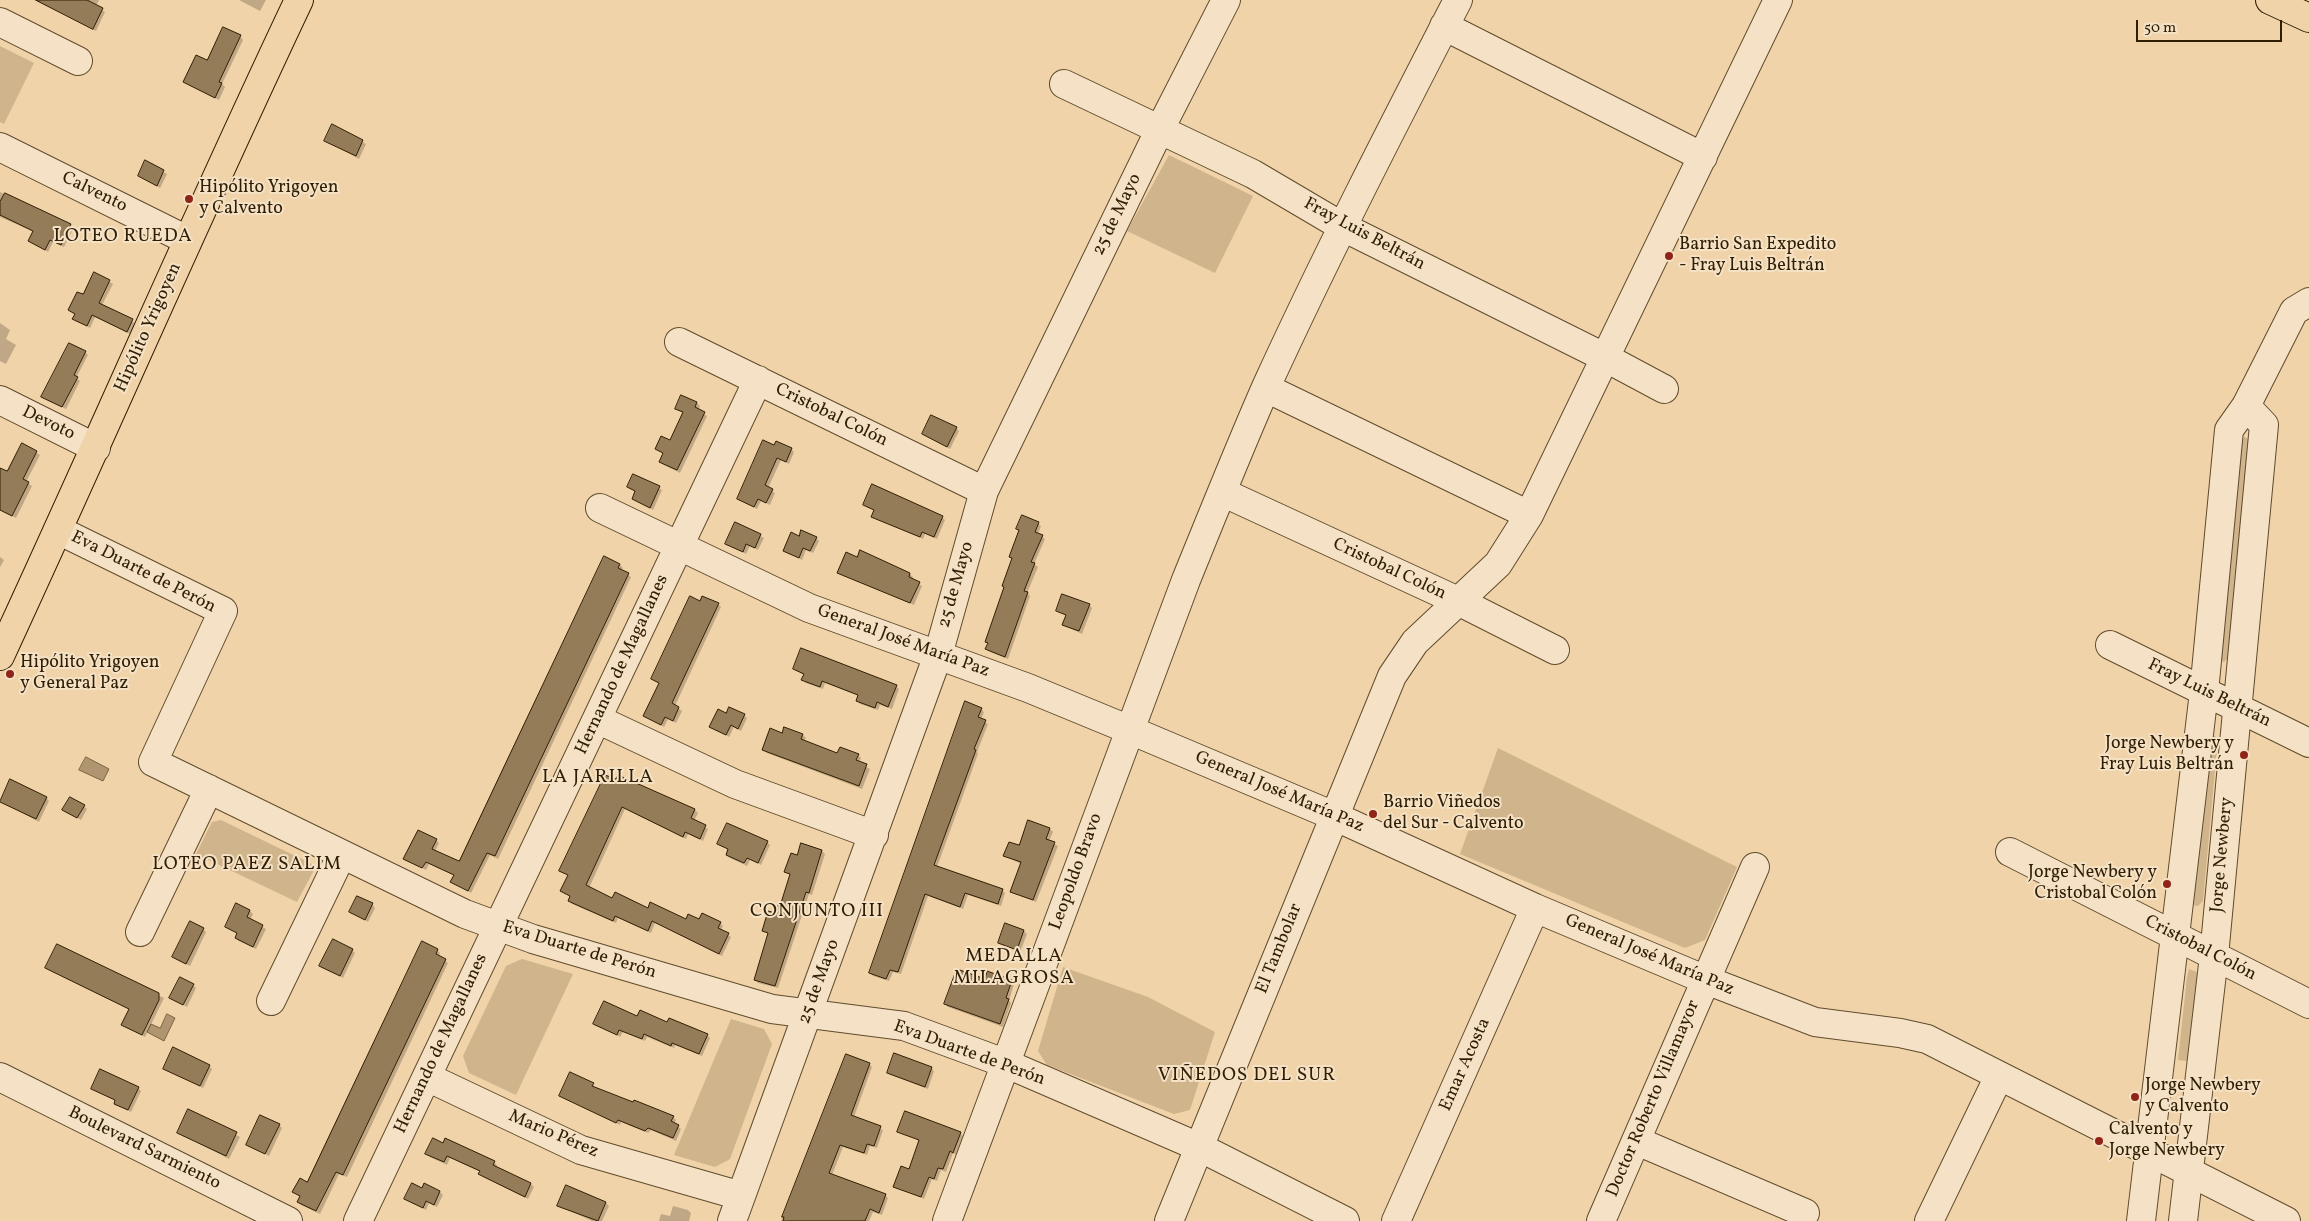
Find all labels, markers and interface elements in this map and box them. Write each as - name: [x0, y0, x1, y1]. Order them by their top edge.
- scale bar: [2139, 10, 2285, 42]
- text: 50 m: [2144, 18, 2176, 39]
- street label: Calvento: [58, 168, 130, 218]
- street label: 25 de Mayo: [1089, 170, 1147, 260]
- place label: Hipólito Yrigoyen y Calvento: [199, 178, 338, 220]
- marker: Hipólito Yrigoyen y Calvento: [183, 193, 195, 205]
- street label: Fray Luis Beltrán: [1300, 194, 1428, 276]
- district label: LOTEO RUEDA: [52, 227, 194, 249]
- place label: Barrio San Expedito - Fray Luis Beltrán: [1679, 235, 1836, 278]
- marker: Barrio San Expedito - Fray Luis Beltrán: [1663, 250, 1675, 262]
- street label: Hipólito Yrigoyen: [111, 260, 187, 396]
- street label: Cristobal Colón: [771, 379, 891, 453]
- street label: Devoto: [18, 402, 78, 446]
- street label: Eva Duarte de Perón: [67, 527, 219, 619]
- street label: Cristobal Colón: [1329, 534, 1449, 606]
- street label: 25 de Mayo: [934, 539, 980, 631]
- street label: Hernando de Magallanes: [572, 571, 674, 759]
- street label: General José María Paz: [814, 601, 992, 683]
- place label: Hipólito Yrigoyen y General Paz: [20, 653, 159, 696]
- street label: Fray Luis Beltrán: [2144, 655, 2274, 733]
- marker: Hipólito Yrigoyen y General Paz: [4, 668, 16, 680]
- place label: Jorge Newbery y Fray Luis Beltrán: [2099, 734, 2234, 776]
- street label: General José María Paz: [1191, 748, 1367, 838]
- marker: Jorge Newbery y Fray Luis Beltrán: [2238, 749, 2250, 761]
- district label: LA JARILLA: [541, 768, 655, 790]
- place label: Barrio Viñedos del Sur - Calvento: [1383, 793, 1523, 836]
- street label: Jorge Newbery: [2207, 796, 2239, 914]
- marker: Barrio Viñedos del Sur - Calvento: [1367, 808, 1379, 820]
- street label: Leopoldo Bravo: [1046, 811, 1108, 933]
- district label: LOTEO PAEZ SALIM: [150, 855, 344, 877]
- place label: Jorge Newbery y Cristobal Colón: [2028, 863, 2157, 906]
- marker: Jorge Newbery y Cristobal Colón: [2161, 878, 2173, 890]
- street label: El Tambolar: [1252, 901, 1308, 997]
- district label: CONJUNTO III: [749, 902, 885, 924]
- street label: General José María Paz: [1561, 911, 1737, 1001]
- street label: Cristobal Colón: [2140, 912, 2260, 986]
- street label: Eva Duarte de Perón: [499, 917, 659, 985]
- street label: 25 de Mayo: [795, 937, 845, 1027]
- district label: MEDALLA MILAGROSA: [952, 947, 1076, 991]
- street label: Hernando de Magallanes: [391, 950, 493, 1138]
- street label: Doctor Roberto Villamayor: [1603, 997, 1705, 1201]
- street label: Emar Acosta: [1436, 1015, 1496, 1115]
- street label: Eva Duarte de Perón: [890, 1017, 1048, 1091]
- district label: VIÑEDOS DEL SUR: [1156, 1066, 1338, 1088]
- place label: Jorge Newbery y Calvento: [2145, 1076, 2261, 1118]
- marker: Jorge Newbery y Calvento: [2129, 1091, 2141, 1103]
- street label: Boulevard Sarmiento: [64, 1103, 224, 1195]
- street label: Mario Pérez: [505, 1106, 601, 1164]
- place label: Calvento y Jorge Newbery: [2109, 1120, 2225, 1162]
- marker: Calvento y Jorge Newbery: [2093, 1135, 2105, 1147]

